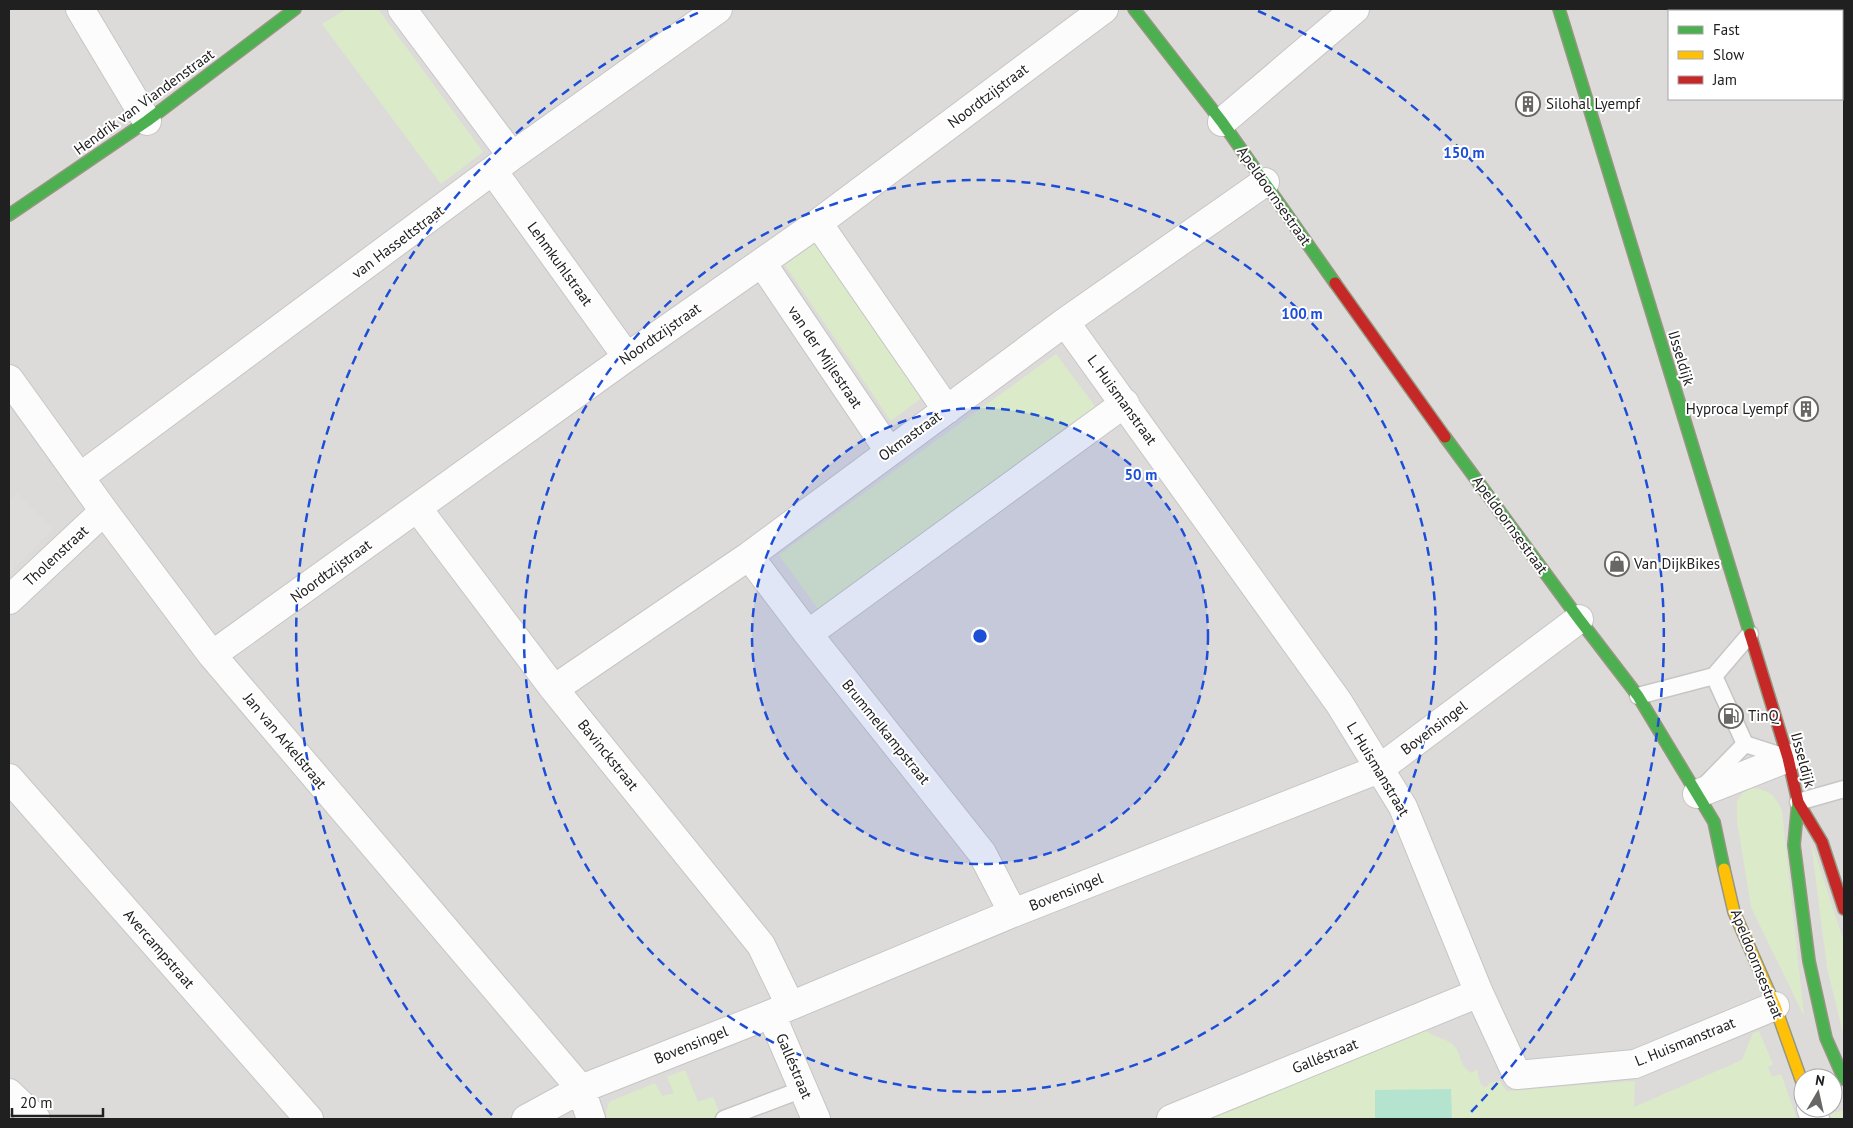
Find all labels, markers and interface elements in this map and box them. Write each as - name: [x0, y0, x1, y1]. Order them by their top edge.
- legend: [1668, 10, 1843, 100]
- text: Fast: [1713, 20, 1740, 39]
- street label: Hendrik van Viandenstraat: [70, 44, 217, 159]
- text: Slow: [1713, 45, 1744, 64]
- street label: Noordtzijstraat: [944, 59, 1032, 132]
- text: Jam: [1712, 70, 1737, 89]
- building icon: Silohal Lyempf: [1515, 91, 1541, 117]
- place label: Silohal Lyempf: [1546, 94, 1641, 113]
- street label: Apeldoornsestraat: [1233, 142, 1316, 249]
- text: 150 m: [1443, 143, 1485, 162]
- street label: van Hasseltstraat: [348, 201, 448, 282]
- street label: Lehmkuhlstraat: [524, 218, 597, 309]
- street label: Noordtzijstraat: [615, 298, 704, 369]
- street label: van der Mijlestraat: [784, 302, 867, 412]
- text: 100 m: [1281, 304, 1323, 323]
- street label: IJsseldijk: [1664, 328, 1699, 388]
- street label: L. Huismanstraat: [1083, 351, 1161, 448]
- building icon: Hyproca Lyempf: [1793, 396, 1819, 422]
- place label: Hyproca Lyempf: [1686, 399, 1789, 418]
- street label: Okmastraat: [874, 406, 945, 465]
- text: 50 m: [1125, 465, 1157, 484]
- street label: Apeldoornsestraat: [1468, 472, 1552, 578]
- street label: Tholenstraat: [19, 521, 92, 590]
- street label: Noordtzijstraat: [286, 535, 375, 606]
- shop icon: Van DijkBikes: [1604, 551, 1630, 577]
- place label: Van DijkBikes: [1633, 554, 1720, 573]
- centre of rings: [971, 627, 989, 645]
- street label: Brummelkampstraat: [838, 675, 935, 788]
- street label: Jan van Arkelstraat: [239, 688, 331, 793]
- street label: Bovensingel: [1397, 696, 1471, 759]
- fuel station icon: TinQ: [1718, 703, 1744, 729]
- place label: TinQ: [1748, 706, 1780, 725]
- street label: Bavinckstraat: [574, 715, 643, 794]
- street label: L. Huismanstraat: [1343, 718, 1414, 819]
- street label: IJsseldijk: [1787, 730, 1820, 790]
- street label: Bovensingel: [1026, 868, 1106, 915]
- street label: Avercampstraat: [120, 905, 199, 992]
- street label: Apeldoornsestraat: [1727, 906, 1788, 1021]
- street label: L. Huismanstraat: [1632, 1013, 1738, 1070]
- street label: Bovensingel: [651, 1021, 731, 1068]
- street label: Galléstraat: [772, 1030, 817, 1101]
- street label: Galléstraat: [1289, 1034, 1361, 1077]
- north arrow: [1793, 1068, 1843, 1118]
- text: N: [1814, 1071, 1826, 1090]
- scale bar: [12, 1086, 104, 1118]
- text: 20 m: [20, 1093, 53, 1112]

